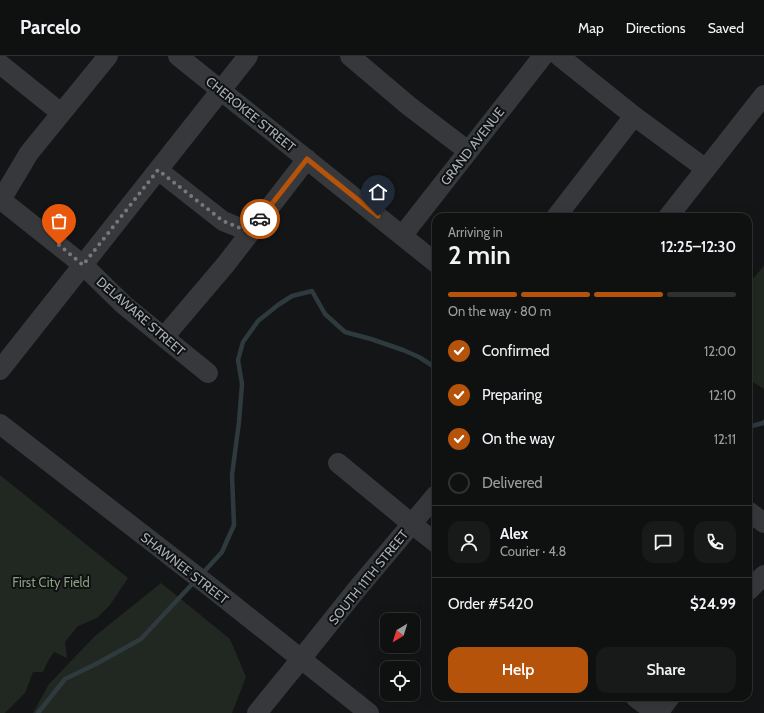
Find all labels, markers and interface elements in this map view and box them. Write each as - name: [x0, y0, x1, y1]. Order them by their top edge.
- text: Parcelo: [20, 16, 81, 39]
- text: Map: [578, 19, 604, 37]
- text: Directions: [626, 19, 686, 37]
- text: Saved: [708, 19, 744, 37]
- street label: CHEROKEE STREET: [203, 73, 299, 155]
- street label: GRAND AVENUE: [437, 104, 507, 188]
- pin: [361, 175, 395, 216]
- icon: home: [367, 181, 389, 203]
- courier: [240, 199, 280, 239]
- pin: [42, 204, 76, 245]
- icon: car: [249, 208, 271, 230]
- icon: bag: [48, 210, 70, 232]
- text: Arriving in: [448, 224, 503, 240]
- text: 12:25–12:30: [660, 238, 736, 256]
- text: 2 min: [448, 239, 511, 271]
- street label: DELAWARE STREET: [93, 273, 189, 359]
- text: On the way · 80 m: [448, 303, 551, 319]
- icon: check: [448, 340, 470, 362]
- text: Confirmed: [482, 342, 550, 360]
- text: 12:00: [704, 343, 736, 359]
- icon: check: [448, 384, 470, 406]
- text: Preparing: [482, 386, 542, 404]
- text: 12:10: [709, 387, 736, 403]
- icon: check: [448, 428, 470, 450]
- text: On the way: [482, 430, 555, 448]
- text: 12:11: [714, 431, 736, 447]
- text: Delivered: [482, 474, 543, 492]
- button: person: [448, 521, 490, 563]
- button: chat: [642, 521, 684, 563]
- button: phone: [694, 521, 736, 563]
- text: Alex: [500, 525, 528, 543]
- street label: SOUTH 11TH STREET: [325, 526, 411, 628]
- street label: SHAWNEE STREET: [138, 529, 232, 607]
- text: Courier · 4.8: [500, 543, 566, 559]
- park label: First City Field: [12, 574, 90, 590]
- text: Order #5420: [448, 595, 534, 613]
- text: $24.99: [690, 595, 736, 613]
- north arrow: [380, 613, 420, 653]
- map controls: [380, 613, 420, 701]
- button: Help: [448, 647, 588, 693]
- button: Share: [596, 647, 736, 693]
- button: locate: [380, 661, 420, 701]

